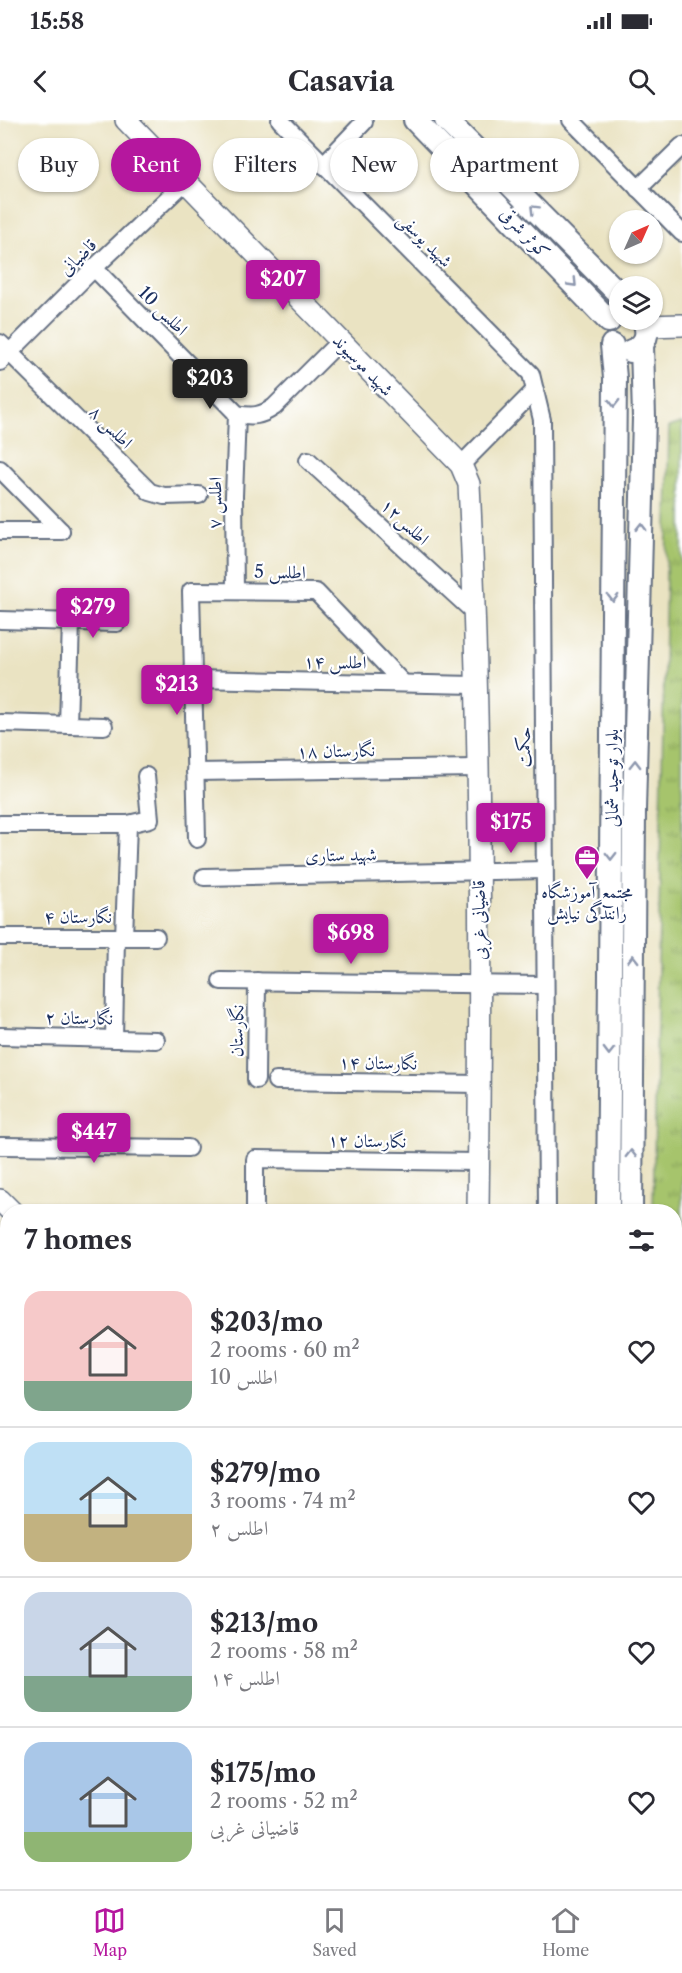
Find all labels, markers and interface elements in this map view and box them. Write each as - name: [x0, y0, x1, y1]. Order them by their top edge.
- text: 15:58: [30, 8, 84, 35]
- icon: back: [24, 65, 57, 98]
- text: Casavia: [288, 65, 394, 98]
- icon: search: [625, 65, 658, 98]
- chip: Buy: [18, 138, 99, 192]
- chip: Rent: [111, 138, 201, 192]
- chip: Filters: [213, 138, 318, 192]
- chip: New: [330, 138, 418, 192]
- chip: Apartment: [430, 138, 579, 192]
- street label: کوثر شرقی: [495, 203, 555, 264]
- one-way arrow: [530, 205, 541, 216]
- street label: شهید یوسفی: [392, 208, 457, 273]
- north arrow: [609, 210, 663, 264]
- map controls: [609, 210, 663, 330]
- street label: قاضیانی: [55, 234, 101, 280]
- pin: $207: [247, 260, 319, 311]
- text: $207: [260, 267, 306, 291]
- one-way arrow: [565, 275, 576, 286]
- button: layers: [609, 276, 663, 330]
- street label: اطلس 10: [133, 282, 192, 341]
- street label: شهید موسیوند: [327, 329, 398, 401]
- pin: $203: [174, 359, 246, 410]
- text: $203: [186, 366, 234, 390]
- one-way arrow: [608, 399, 620, 408]
- street label: اطلس ۸: [84, 401, 137, 454]
- street label: اطلس ۷: [204, 477, 227, 529]
- street label: اطلس۱۲: [376, 494, 434, 551]
- one-way arrow: [635, 522, 648, 531]
- street label: اطلس 5: [254, 561, 306, 584]
- pin: $279: [57, 588, 129, 639]
- one-way arrow: [607, 594, 619, 603]
- text: $279: [70, 595, 116, 619]
- street label: اطلس ۱۴: [303, 650, 367, 675]
- pin: $213: [141, 665, 213, 716]
- text: $213: [155, 672, 199, 696]
- street label: حکمت: [513, 727, 535, 767]
- street label: بلوار توحید شمالی: [601, 729, 623, 827]
- street label: نگارستان ۱۸: [297, 738, 375, 763]
- one-way arrow: [629, 759, 641, 768]
- pin: $175: [475, 803, 547, 854]
- text: $175: [490, 810, 532, 834]
- street label: شهید ستاری: [305, 843, 377, 868]
- office icon: مجتمع آموزشگاه رانندگی نیایش: [572, 843, 602, 881]
- one-way arrow: [605, 852, 617, 861]
- street label: قاضیانی غربی: [467, 880, 493, 960]
- place label: مجتمع آموزشگاه رانندگی نیایش: [541, 880, 633, 925]
- street label: نگارستان ۴: [44, 905, 112, 928]
- pin: $698: [315, 914, 387, 965]
- text: $698: [327, 921, 375, 945]
- one-way arrow: [627, 954, 639, 963]
- street label: نگارستان ۲: [45, 1005, 113, 1030]
- street label: نگارستان: [225, 1005, 248, 1057]
- one-way arrow: [603, 1047, 616, 1056]
- street label: نگارستان ۱۴: [339, 1050, 417, 1075]
- pin: $447: [58, 1113, 130, 1164]
- text: $447: [71, 1120, 117, 1144]
- street label: نگارستان ۱۲: [328, 1128, 406, 1153]
- one-way arrow: [625, 1149, 637, 1158]
- text: 7 homes: [24, 1224, 132, 1256]
- icon: filters: [625, 1224, 658, 1257]
- text: $203/mo: [210, 1306, 323, 1338]
- icon: home: [72, 1315, 144, 1387]
- icon: heart: [625, 1335, 658, 1368]
- text: 2 rooms · 60 m²: [210, 1338, 360, 1362]
- text: اطلس 10: [210, 1365, 278, 1389]
- text: $279/mo: [210, 1457, 320, 1489]
- icon: home: [72, 1466, 144, 1538]
- icon: heart: [625, 1486, 658, 1519]
- text: 3 rooms · 74 m²: [210, 1489, 356, 1513]
- text: اطلس ۲: [210, 1516, 268, 1540]
- text: $213/mo: [210, 1607, 318, 1639]
- icon: home: [72, 1616, 144, 1688]
- icon: heart: [625, 1636, 658, 1669]
- text: 2 rooms · 58 m²: [210, 1639, 358, 1663]
- text: اطلس ۱۴: [210, 1666, 280, 1690]
- text: $175/mo: [210, 1757, 316, 1789]
- icon: home: [72, 1766, 144, 1838]
- icon: heart: [625, 1786, 658, 1819]
- text: 2 rooms · 52 m²: [210, 1789, 358, 1813]
- text: قاضیانی غربی: [210, 1816, 299, 1840]
- tab: Map: [93, 1904, 127, 1960]
- tab: Saved: [312, 1904, 357, 1960]
- tab: Home: [542, 1904, 589, 1960]

